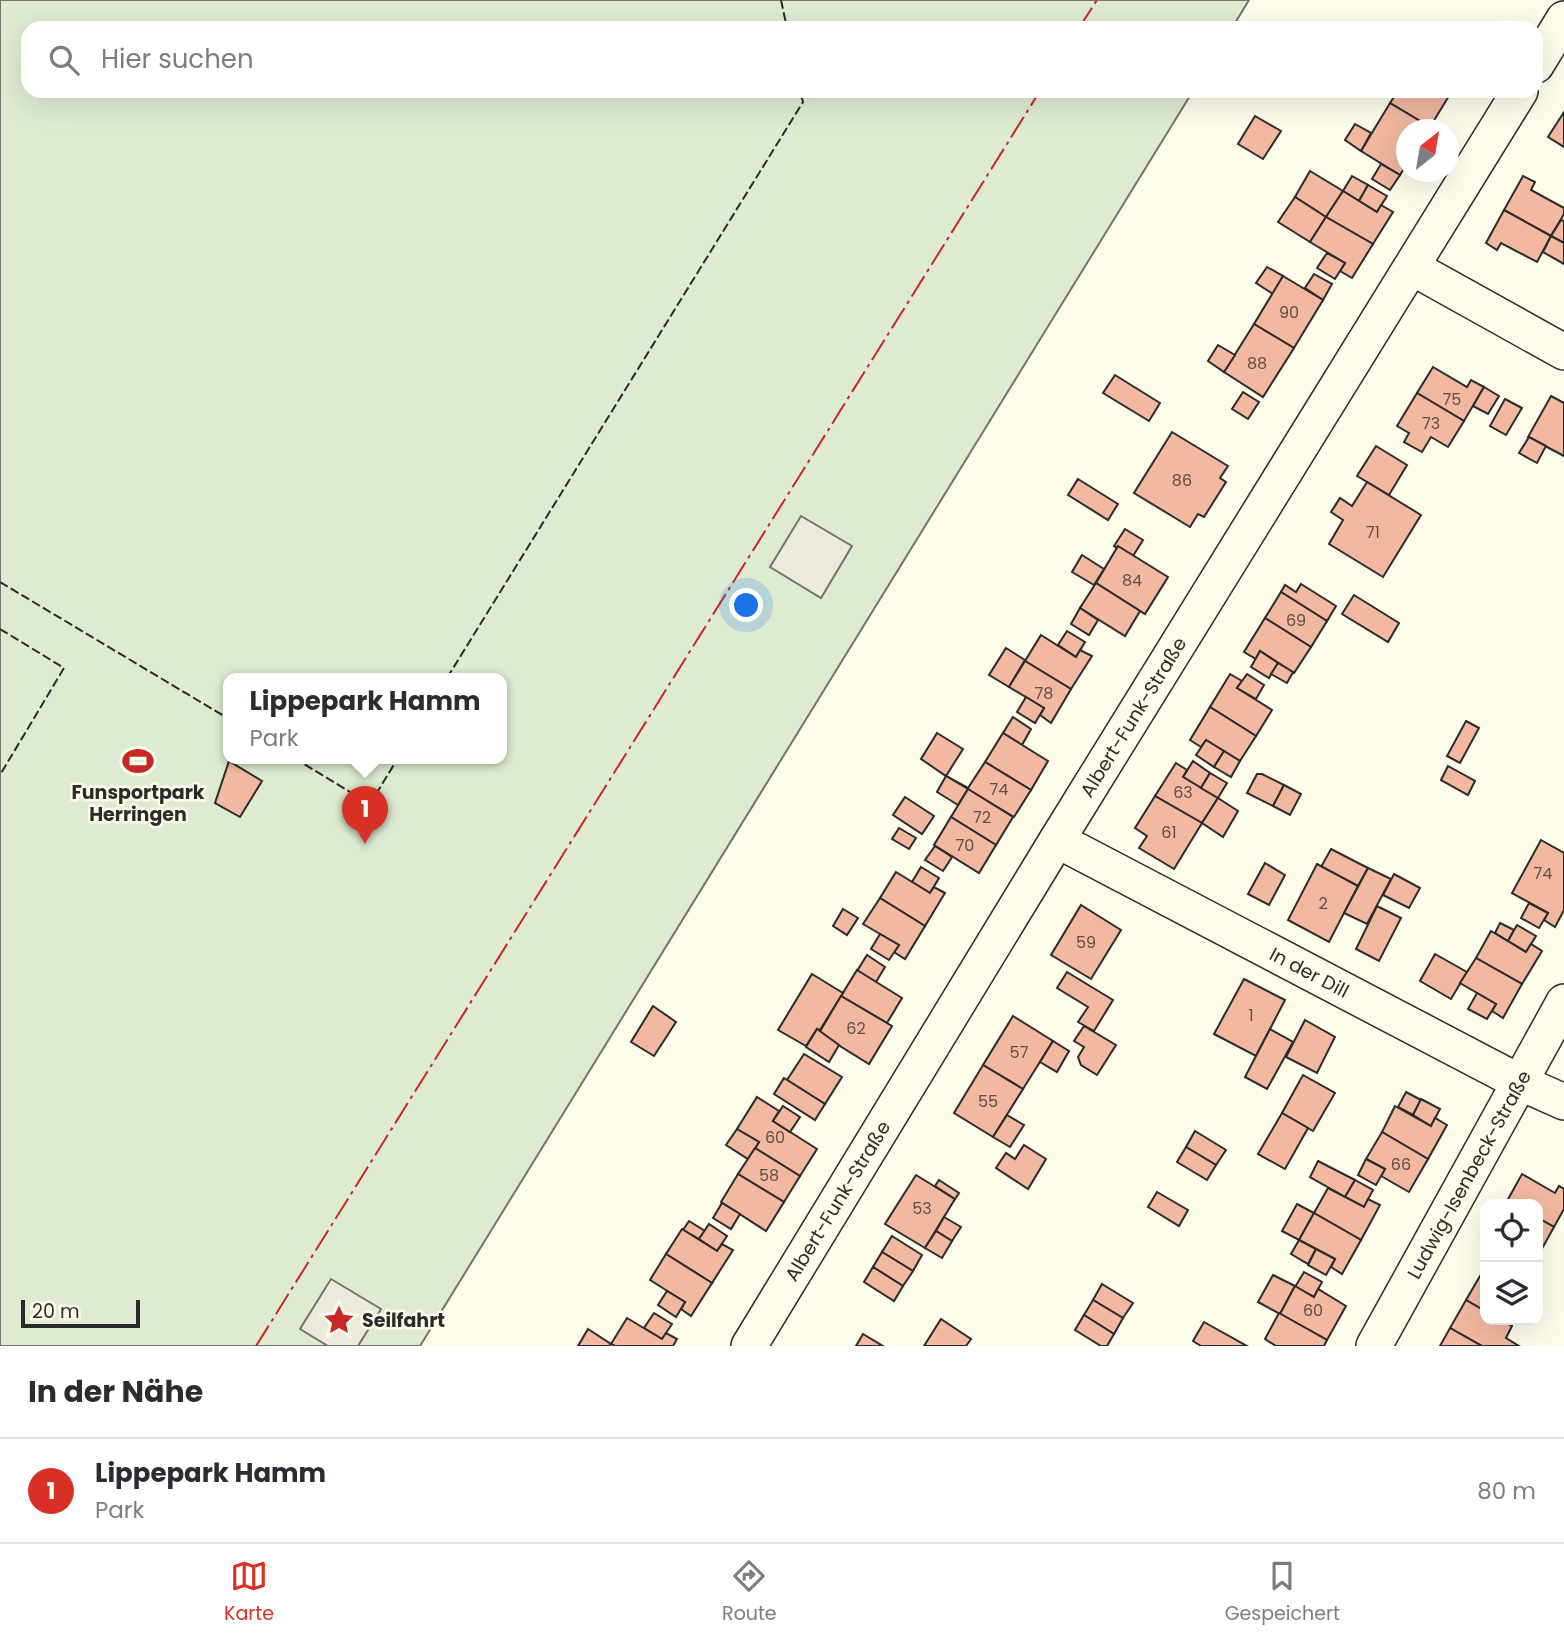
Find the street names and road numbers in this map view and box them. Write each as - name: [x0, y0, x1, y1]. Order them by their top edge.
- street label: Albert-Funk-Straße: [1074, 632, 1193, 802]
- street label: In der Dill: [1265, 941, 1354, 1005]
- street label: Ludwig-Isenbeck-Straße: [1401, 1065, 1538, 1284]
- street label: Albert-Funk-Straße: [779, 1116, 897, 1286]

